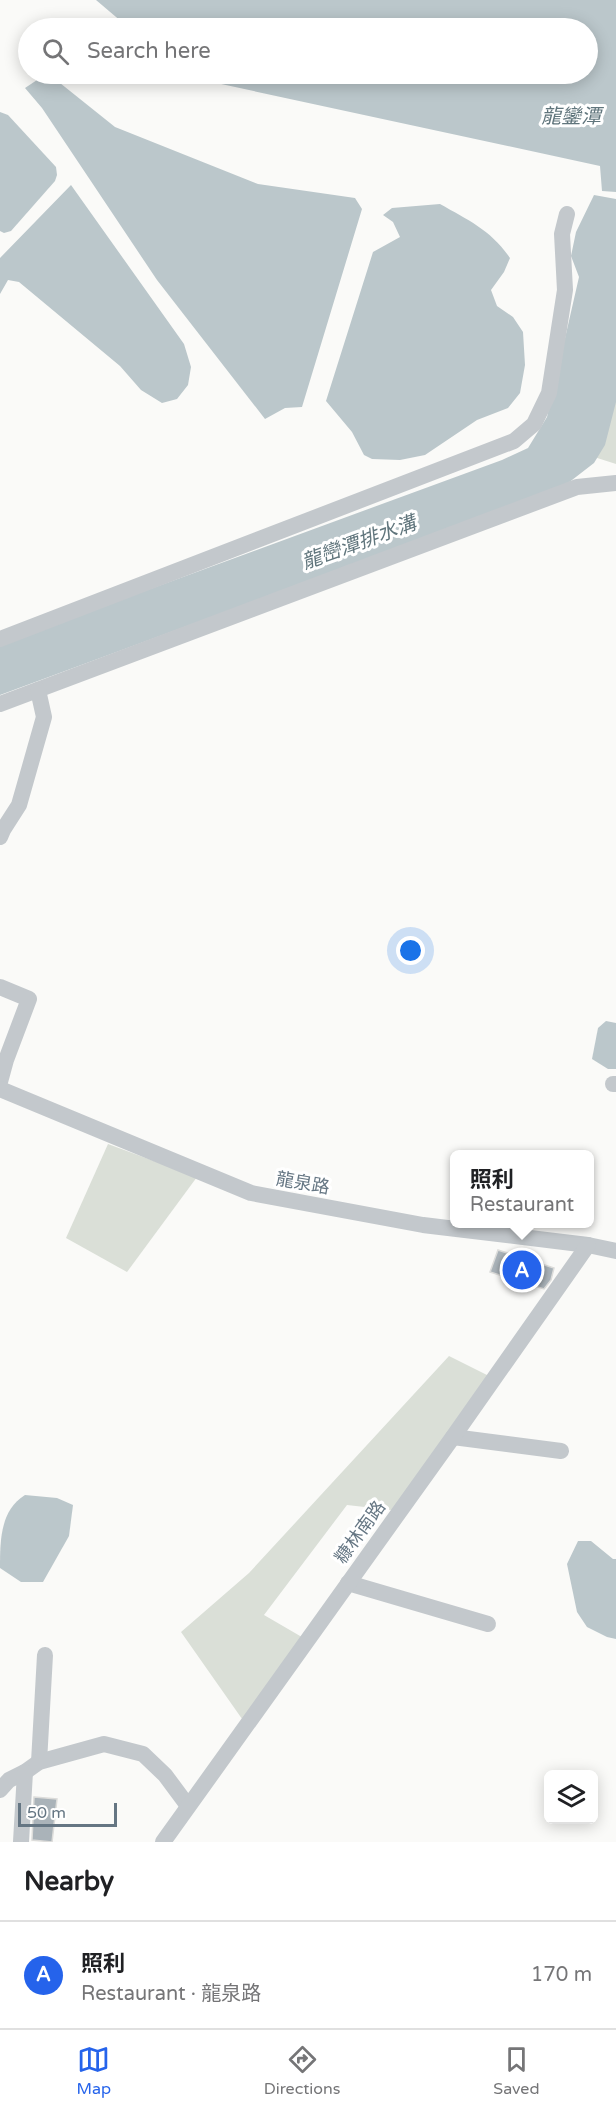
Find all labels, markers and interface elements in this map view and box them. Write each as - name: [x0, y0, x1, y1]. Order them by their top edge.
- search box: [18, 18, 598, 84]
- icon: search: [39, 35, 72, 68]
- text: Search here: [87, 38, 211, 64]
- water label: 龍鑾潭: [541, 105, 605, 129]
- water label: 龍巒潭排水溝: [299, 510, 422, 575]
- your location: [396, 936, 425, 965]
- popup: [450, 1150, 594, 1228]
- street label: 龍泉路: [275, 1167, 331, 1199]
- text: 照利: [470, 1167, 514, 1193]
- text: Restaurant: [470, 1193, 574, 1217]
- pin: A: [502, 1248, 542, 1292]
- street label: 糠林南路: [330, 1496, 390, 1568]
- map controls: [544, 1770, 598, 1824]
- button: layers: [544, 1770, 598, 1824]
- scale bar: [18, 1800, 117, 1828]
- text: 50 m: [27, 1803, 66, 1823]
- text: Nearby: [24, 1866, 114, 1897]
- text: 照利: [81, 1951, 125, 1977]
- text: A: [36, 1963, 51, 1987]
- text: 170 m: [531, 1963, 592, 1987]
- text: Restaurant · 龍泉路: [81, 1982, 261, 2006]
- tab: Map: [76, 2043, 111, 2099]
- tab: Directions: [264, 2043, 340, 2099]
- tab: Saved: [493, 2043, 540, 2099]

